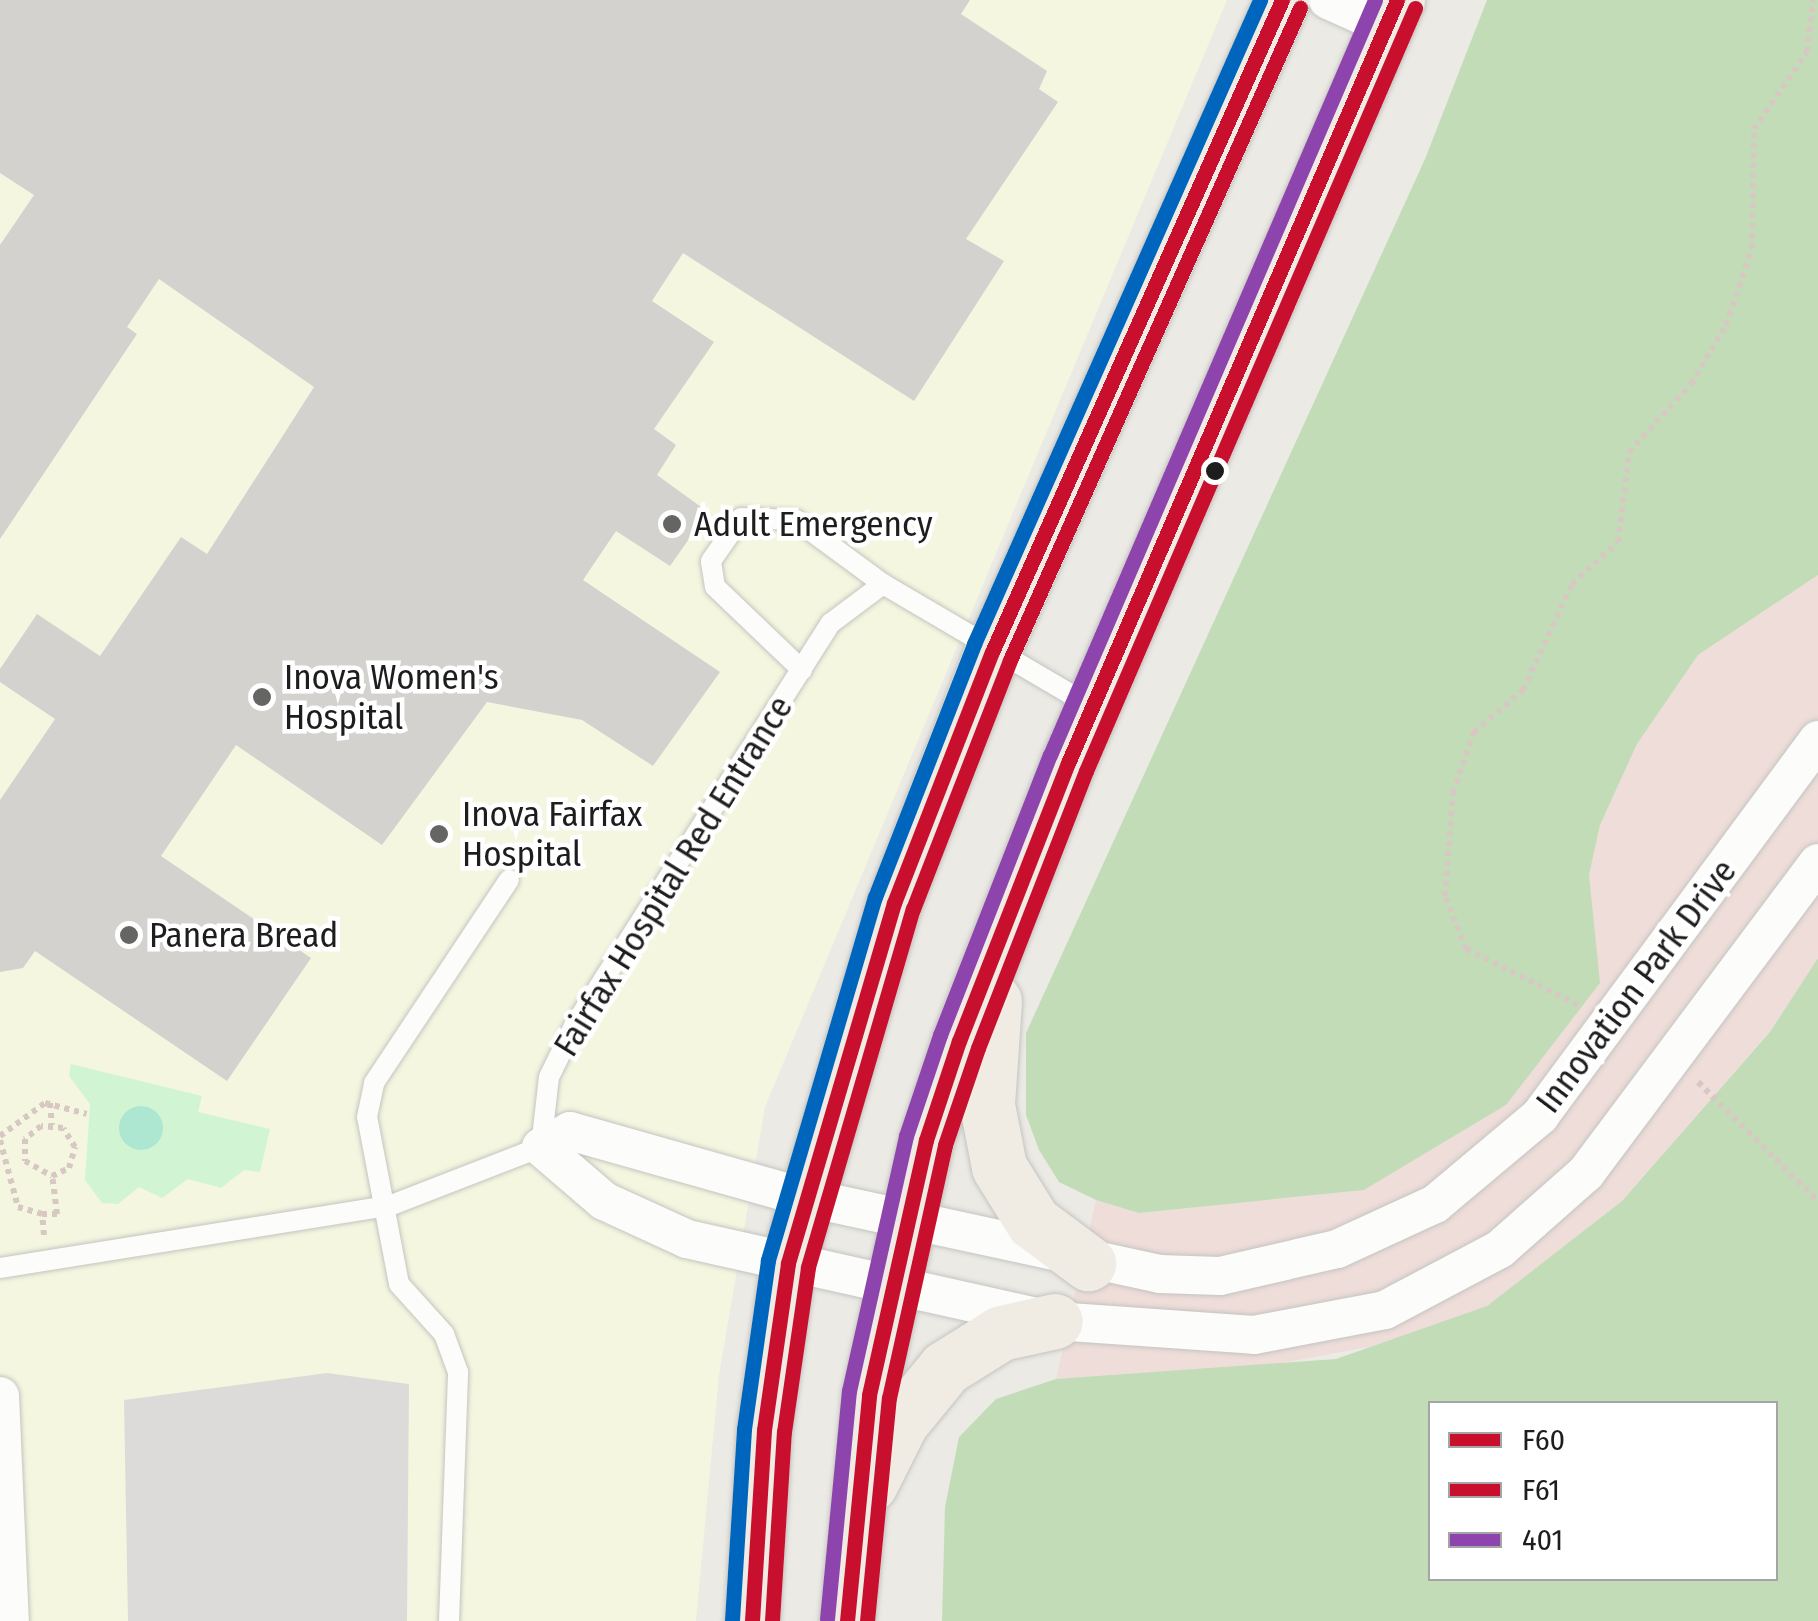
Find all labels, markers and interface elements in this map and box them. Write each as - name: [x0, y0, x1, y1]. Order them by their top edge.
- unlabelled marker: [1205, 461, 1225, 481]
- place label: Adult Emergency: [694, 503, 933, 545]
- marker: Adult Emergency: [659, 511, 685, 537]
- place label: Inova Women's Hospital: [284, 656, 499, 738]
- marker: Inova Women's Hospital: [249, 684, 275, 710]
- street label: Fairfax Hospital Red Entrance: [545, 688, 801, 1064]
- place label: Inova Fairfax Hospital: [462, 793, 642, 875]
- marker: Inova Fairfax Hospital: [426, 821, 452, 847]
- street label: Innovation Park Drive: [1527, 851, 1745, 1121]
- place label: Panera Bread: [149, 914, 338, 956]
- marker: Panera Bread: [118, 924, 140, 946]
- legend: [1428, 1401, 1778, 1581]
- text: F60: [1522, 1422, 1565, 1458]
- text: F61: [1522, 1472, 1560, 1508]
- text: 401: [1522, 1522, 1563, 1558]

